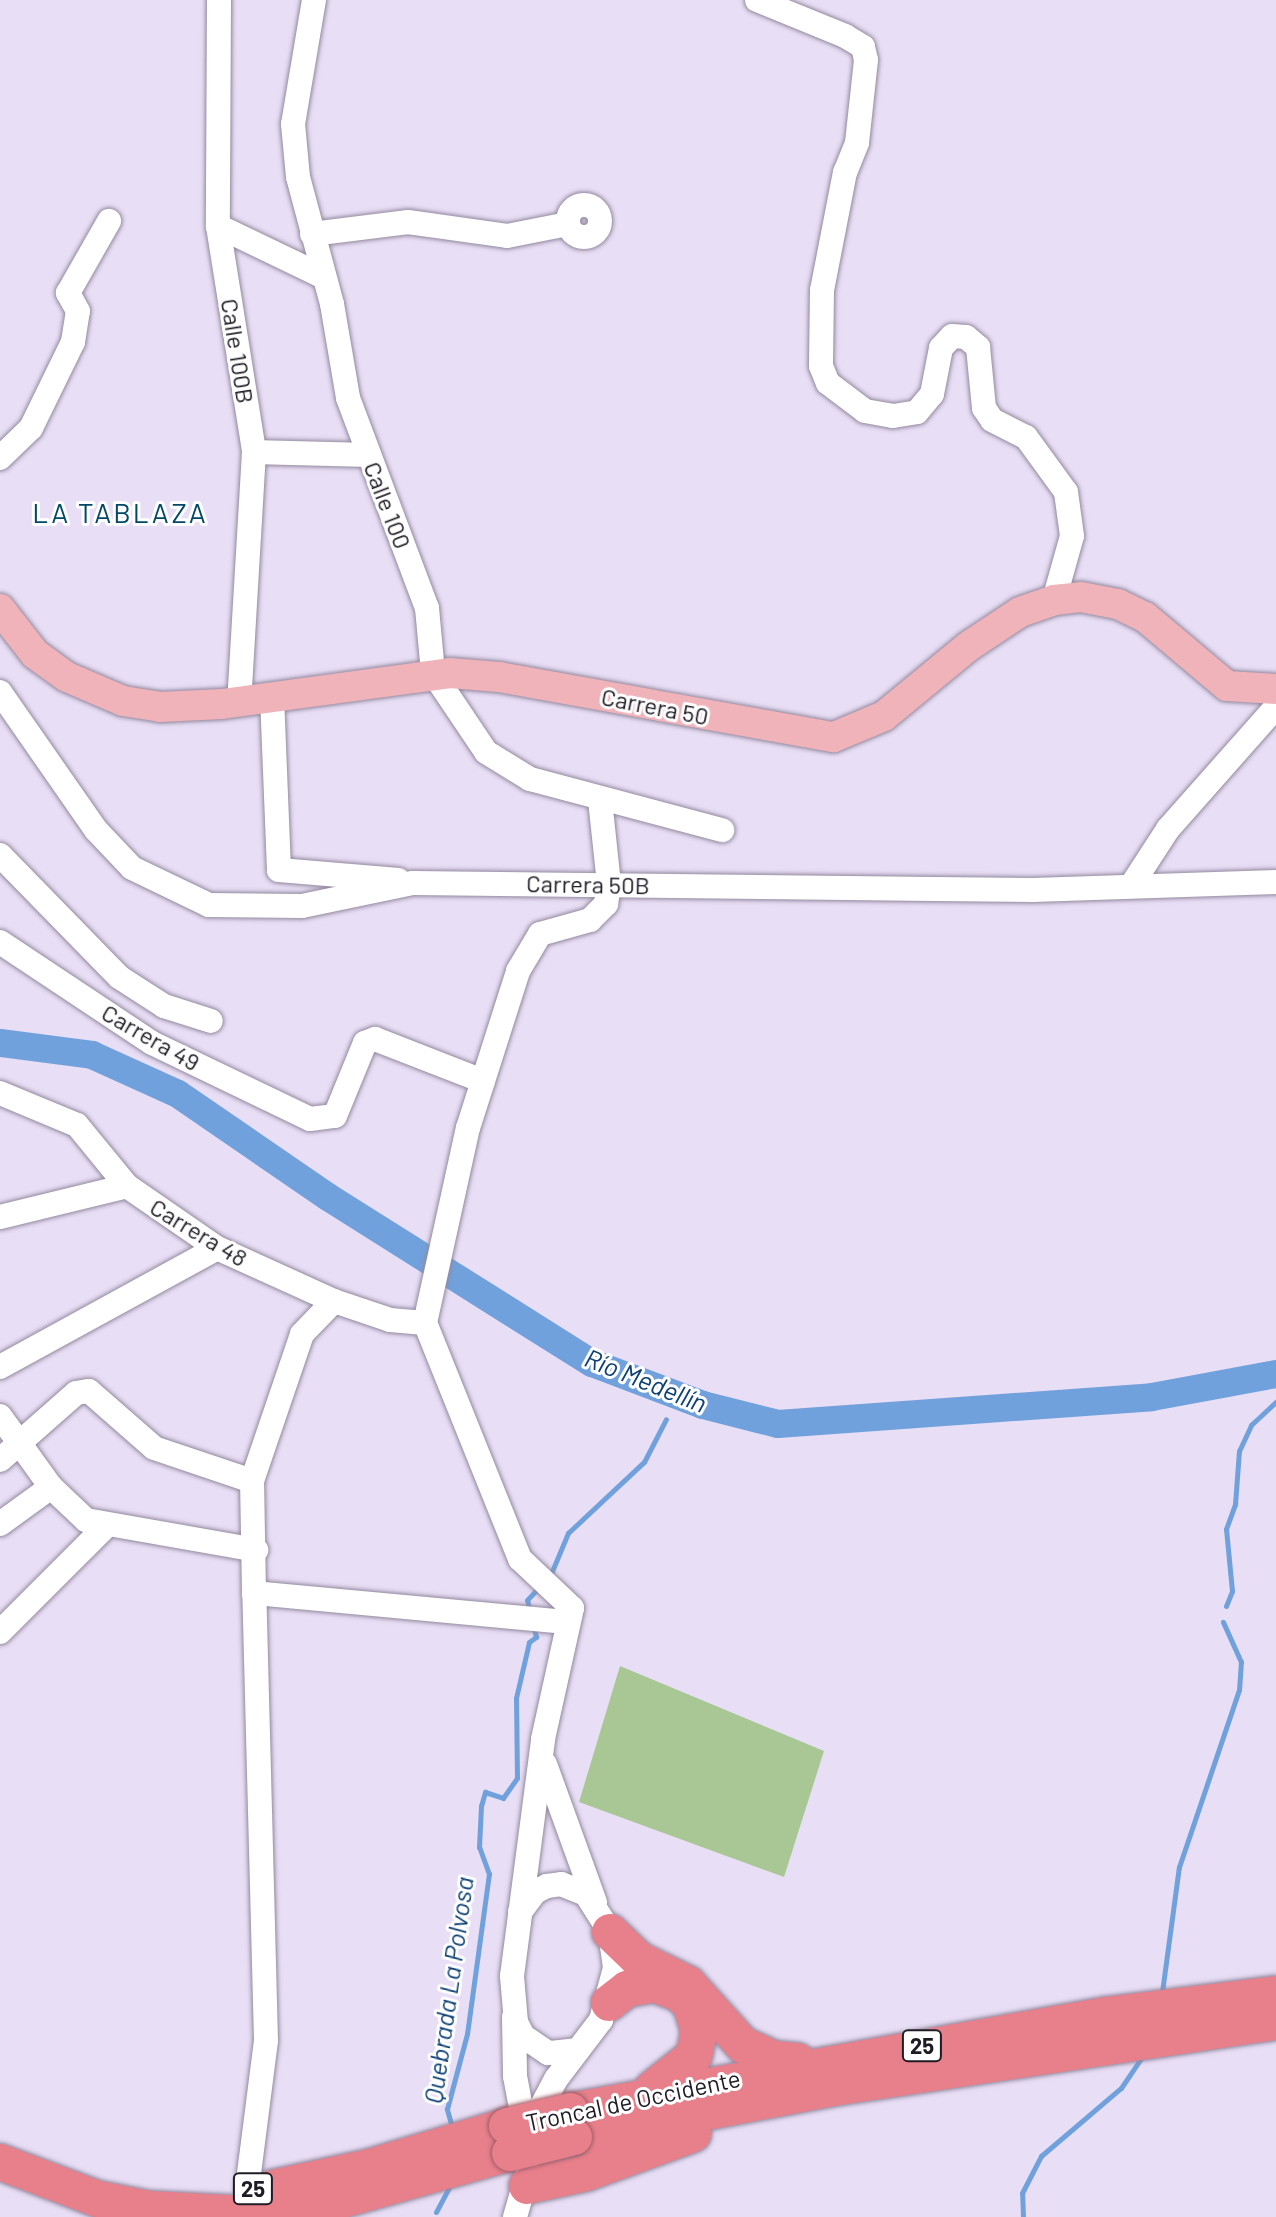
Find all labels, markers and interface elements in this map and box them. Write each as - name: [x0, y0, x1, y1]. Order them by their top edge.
- street label: Calle 100B: [215, 296, 261, 406]
- street label: Calle 100: [358, 457, 418, 553]
- district label: LA TABLAZA: [32, 495, 208, 529]
- street label: Carrera 50: [599, 682, 711, 730]
- street label: Carrera 50B: [526, 869, 650, 899]
- street label: Carrera 49: [97, 997, 205, 1077]
- street label: Carrera 48: [145, 1192, 253, 1272]
- water label: Río Medellín: [580, 1341, 712, 1419]
- water label: Quebrada La Polvosa: [417, 1875, 479, 2105]
- road number: 25: [900, 2028, 944, 2064]
- street label: Troncal de Occidente: [523, 2063, 743, 2137]
- road number: 25: [231, 2171, 275, 2207]

